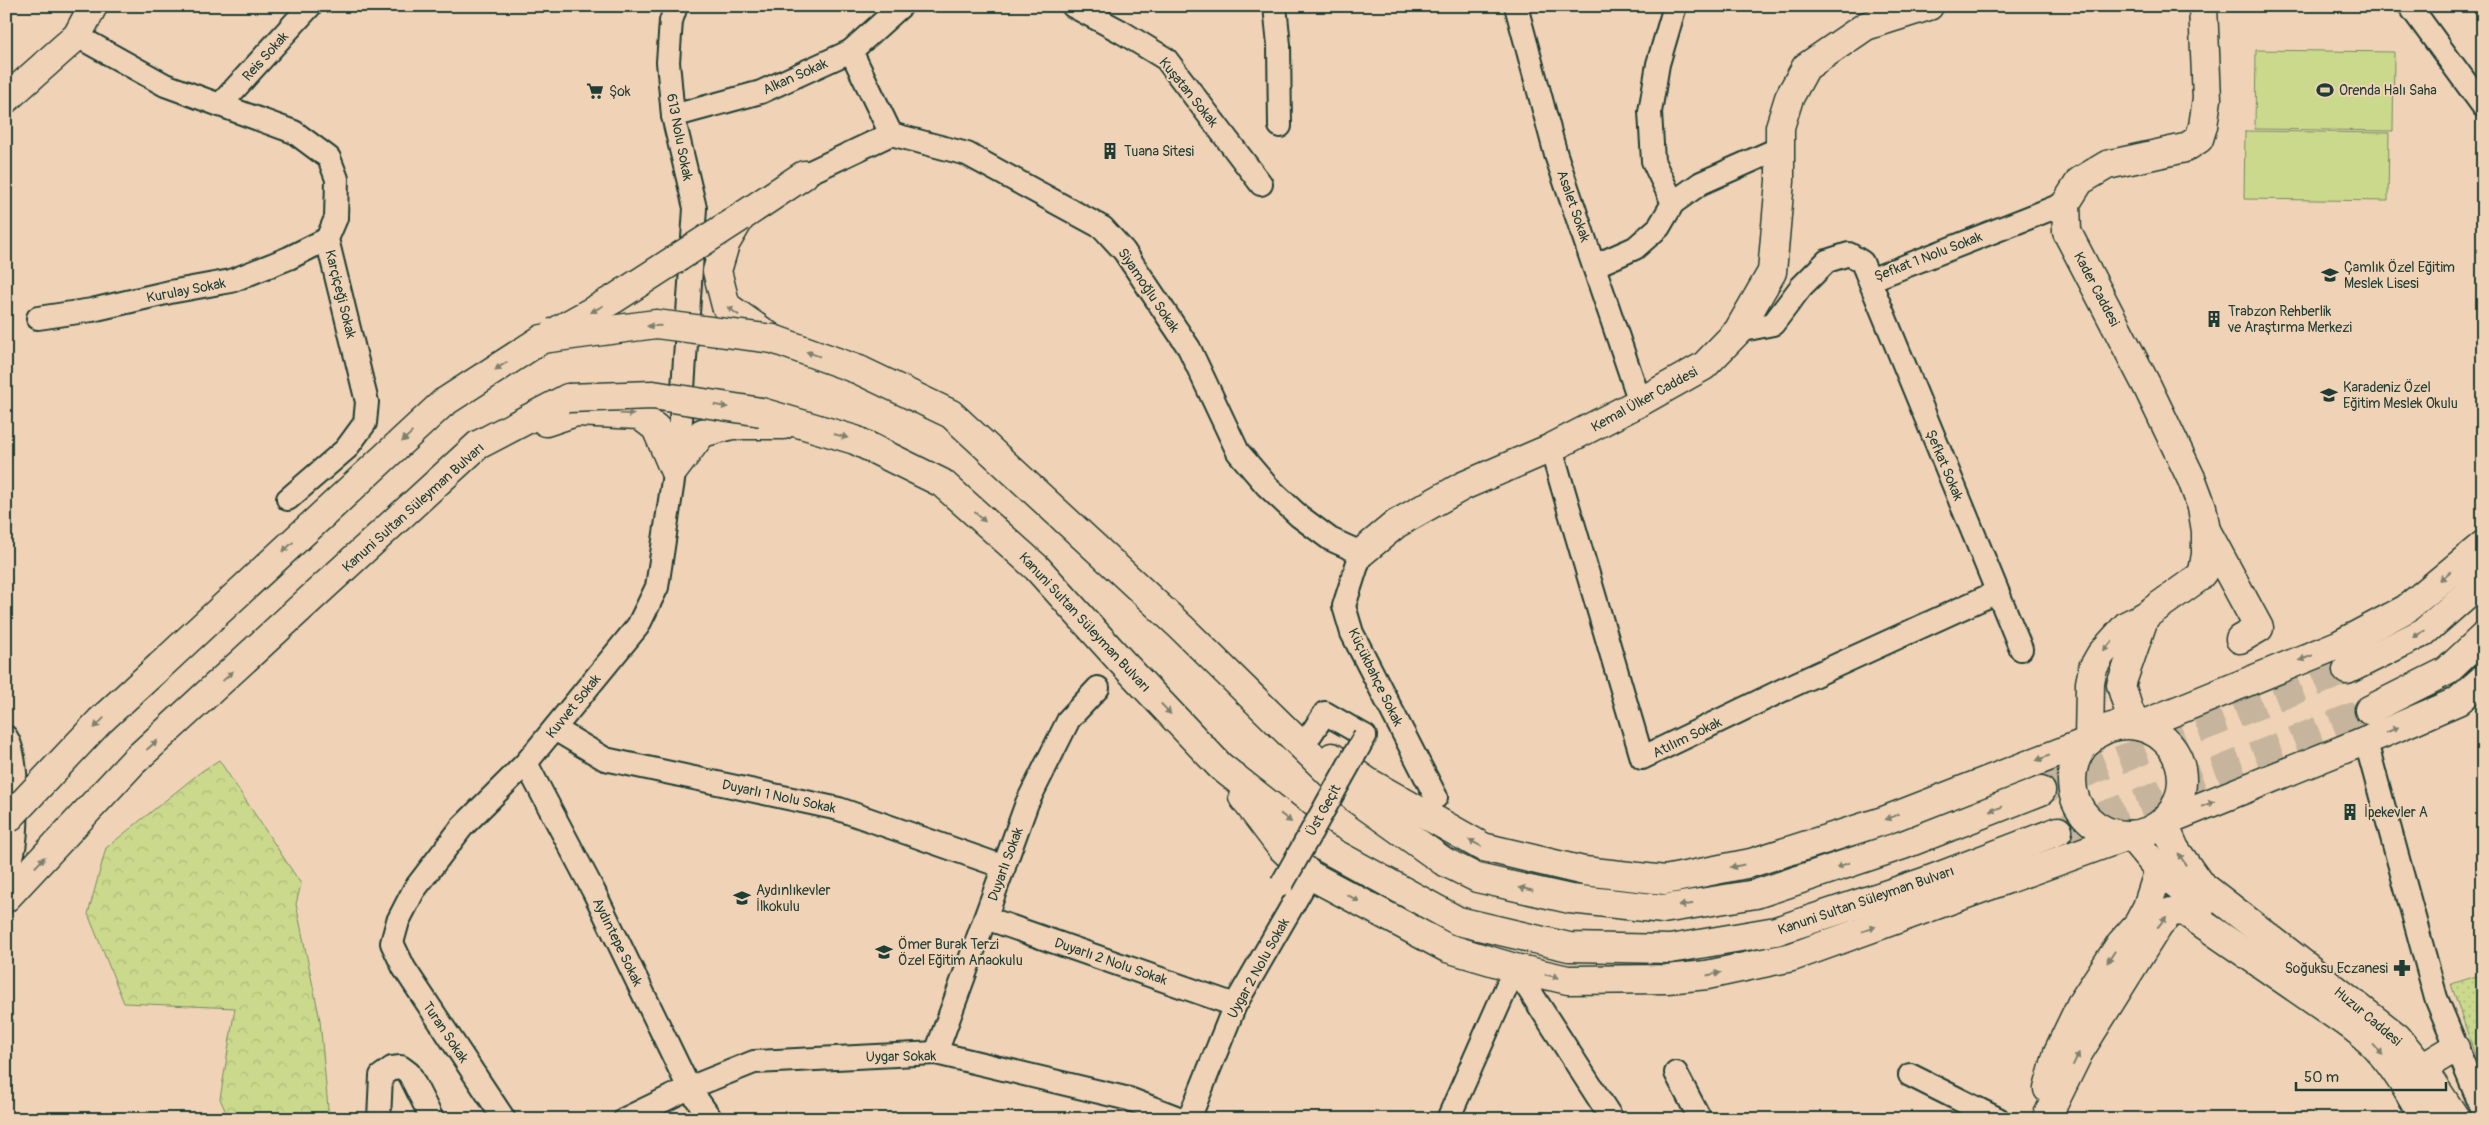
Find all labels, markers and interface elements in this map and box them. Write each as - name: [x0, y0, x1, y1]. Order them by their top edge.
- street label: Reis Sokak: [239, 28, 292, 85]
- street label: Kuşatan Sokak: [1155, 54, 1222, 131]
- street label: Alkan Sokak: [760, 55, 830, 98]
- sports icon: Orenda Halı Saha: [2315, 80, 2335, 100]
- supermarket icon: Şok: [585, 81, 605, 101]
- place label: Orenda Halı Saha: [2339, 82, 2437, 99]
- place label: Şok: [609, 83, 631, 100]
- street label: 613 Nolu Sokak: [663, 92, 696, 182]
- building icon: Tuana Sitesi: [1100, 141, 1120, 161]
- place label: Tuana Sitesi: [1124, 143, 1194, 160]
- street label: Asalet Sokak: [1553, 168, 1594, 244]
- street label: Şefkat 1 Nolu Sokak: [1872, 228, 1985, 285]
- street label: Siyamoğlu Sokak: [1114, 245, 1183, 336]
- street label: Karçiçeği Sokak: [321, 248, 360, 340]
- street label: Kader Caddesi: [2070, 249, 2123, 330]
- place label: Çamlık Özel Eğitim Meslek Lisesi: [2344, 258, 2455, 292]
- school or university icon: Çamlık Özel Eğitim Meslek Lisesi: [2320, 265, 2340, 285]
- street label: Kurulay Sokak: [145, 274, 227, 306]
- place label: Trabzon Rehberlik ve Araştırma Merkezi: [2227, 303, 2353, 336]
- one-way arrow: [589, 305, 604, 313]
- one-way arrow: [726, 306, 740, 316]
- building icon: Trabzon Rehberlik ve Araştırma Merkezi: [2204, 309, 2224, 329]
- one-way arrow: [646, 322, 662, 330]
- one-way arrow: [805, 350, 820, 358]
- one-way arrow: [494, 361, 507, 371]
- street label: Kemal Ülker Caddesi: [1588, 363, 1701, 436]
- place label: Karadeniz Özel Eğitim Meslek Okulu: [2343, 378, 2458, 412]
- school or university icon: Karadeniz Özel Eğitim Meslek Okulu: [2319, 385, 2339, 405]
- one-way arrow: [714, 402, 730, 410]
- one-way arrow: [619, 411, 635, 419]
- street label: Şefkat Sokak: [1922, 427, 1967, 503]
- one-way arrow: [402, 431, 414, 443]
- one-way arrow: [834, 432, 849, 440]
- street label: Kanuni Sultan Süleyman Bulvarı: [339, 439, 488, 576]
- one-way arrow: [974, 511, 986, 523]
- one-way arrow: [283, 541, 295, 553]
- street label: Kanuni Sultan Süleyman Bulvarı: [1015, 549, 1154, 696]
- one-way arrow: [2440, 570, 2452, 582]
- street label: Küçükbahçe Sokak: [1344, 625, 1407, 729]
- one-way arrow: [2411, 630, 2426, 638]
- one-way arrow: [2102, 639, 2113, 652]
- one-way arrow: [2299, 655, 2314, 662]
- one-way arrow: [222, 670, 234, 682]
- street label: Kuvvet Sokak: [542, 671, 604, 742]
- one-way arrow: [1160, 703, 1172, 715]
- street label: Atılım Sokak: [1650, 713, 1725, 762]
- one-way arrow: [93, 717, 105, 729]
- one-way arrow: [2385, 726, 2399, 734]
- one-way arrow: [146, 739, 158, 751]
- one-way arrow: [2035, 754, 2050, 762]
- street label: Duyarlı 1 Nolu Sokak: [720, 776, 838, 817]
- street label: Üst Geçit: [1302, 781, 1345, 839]
- one-way arrow: [2201, 800, 2216, 808]
- building icon: İpekevler A: [2340, 802, 2360, 822]
- place label: İpekevler A: [2364, 804, 2428, 821]
- one-way arrow: [1988, 805, 2003, 813]
- one-way arrow: [1279, 812, 1292, 823]
- one-way arrow: [1884, 813, 1899, 821]
- street label: Duyarlı Sokak: [984, 825, 1027, 903]
- one-way arrow: [1468, 839, 1483, 847]
- one-way arrow: [2177, 853, 2186, 866]
- one-way arrow: [34, 856, 46, 868]
- one-way arrow: [1729, 862, 1745, 870]
- street label: Kanuni Sultan Süleyman Bulvarı: [1776, 862, 1956, 939]
- one-way arrow: [1836, 862, 1851, 869]
- place label: Aydınlıkevler İlkokulu: [756, 882, 830, 915]
- one-way arrow: [1518, 885, 1533, 893]
- school or university icon: Aydınlıkevler İlkokulu: [732, 888, 752, 908]
- one-way arrow: [1346, 894, 1360, 903]
- street label: Aydıntepe Sokak: [589, 895, 646, 989]
- one-way arrow: [1678, 901, 1694, 909]
- street label: Uygar 2 Nolu Sokak: [1224, 915, 1293, 1021]
- one-way arrow: [2156, 915, 2167, 928]
- one-way arrow: [1862, 925, 1877, 932]
- street label: Duyarlı 2 Nolu Sokak: [1052, 934, 1170, 989]
- place label: Ömer Burak Terzi Özel Eğitim Anaokulu: [898, 935, 1023, 969]
- school or university icon: Ömer Burak Terzi Özel Eğitim Anaokulu: [874, 942, 894, 962]
- one-way arrow: [2107, 951, 2116, 964]
- pharmacy icon: Soğuksu Eczanesi: [2392, 958, 2412, 978]
- place label: Soğuksu Eczanesi: [2285, 960, 2389, 977]
- one-way arrow: [1706, 969, 1722, 977]
- one-way arrow: [1544, 973, 1560, 981]
- street label: Huzur Caddesi: [2330, 983, 2405, 1050]
- street label: Turan Sokak: [419, 998, 472, 1066]
- one-way arrow: [2372, 1043, 2384, 1055]
- street label: Uygar Sokak: [866, 1047, 937, 1066]
- one-way arrow: [2072, 1052, 2080, 1066]
- scale bar: [2296, 1060, 2446, 1092]
- text: 50 m: [2304, 1068, 2339, 1087]

